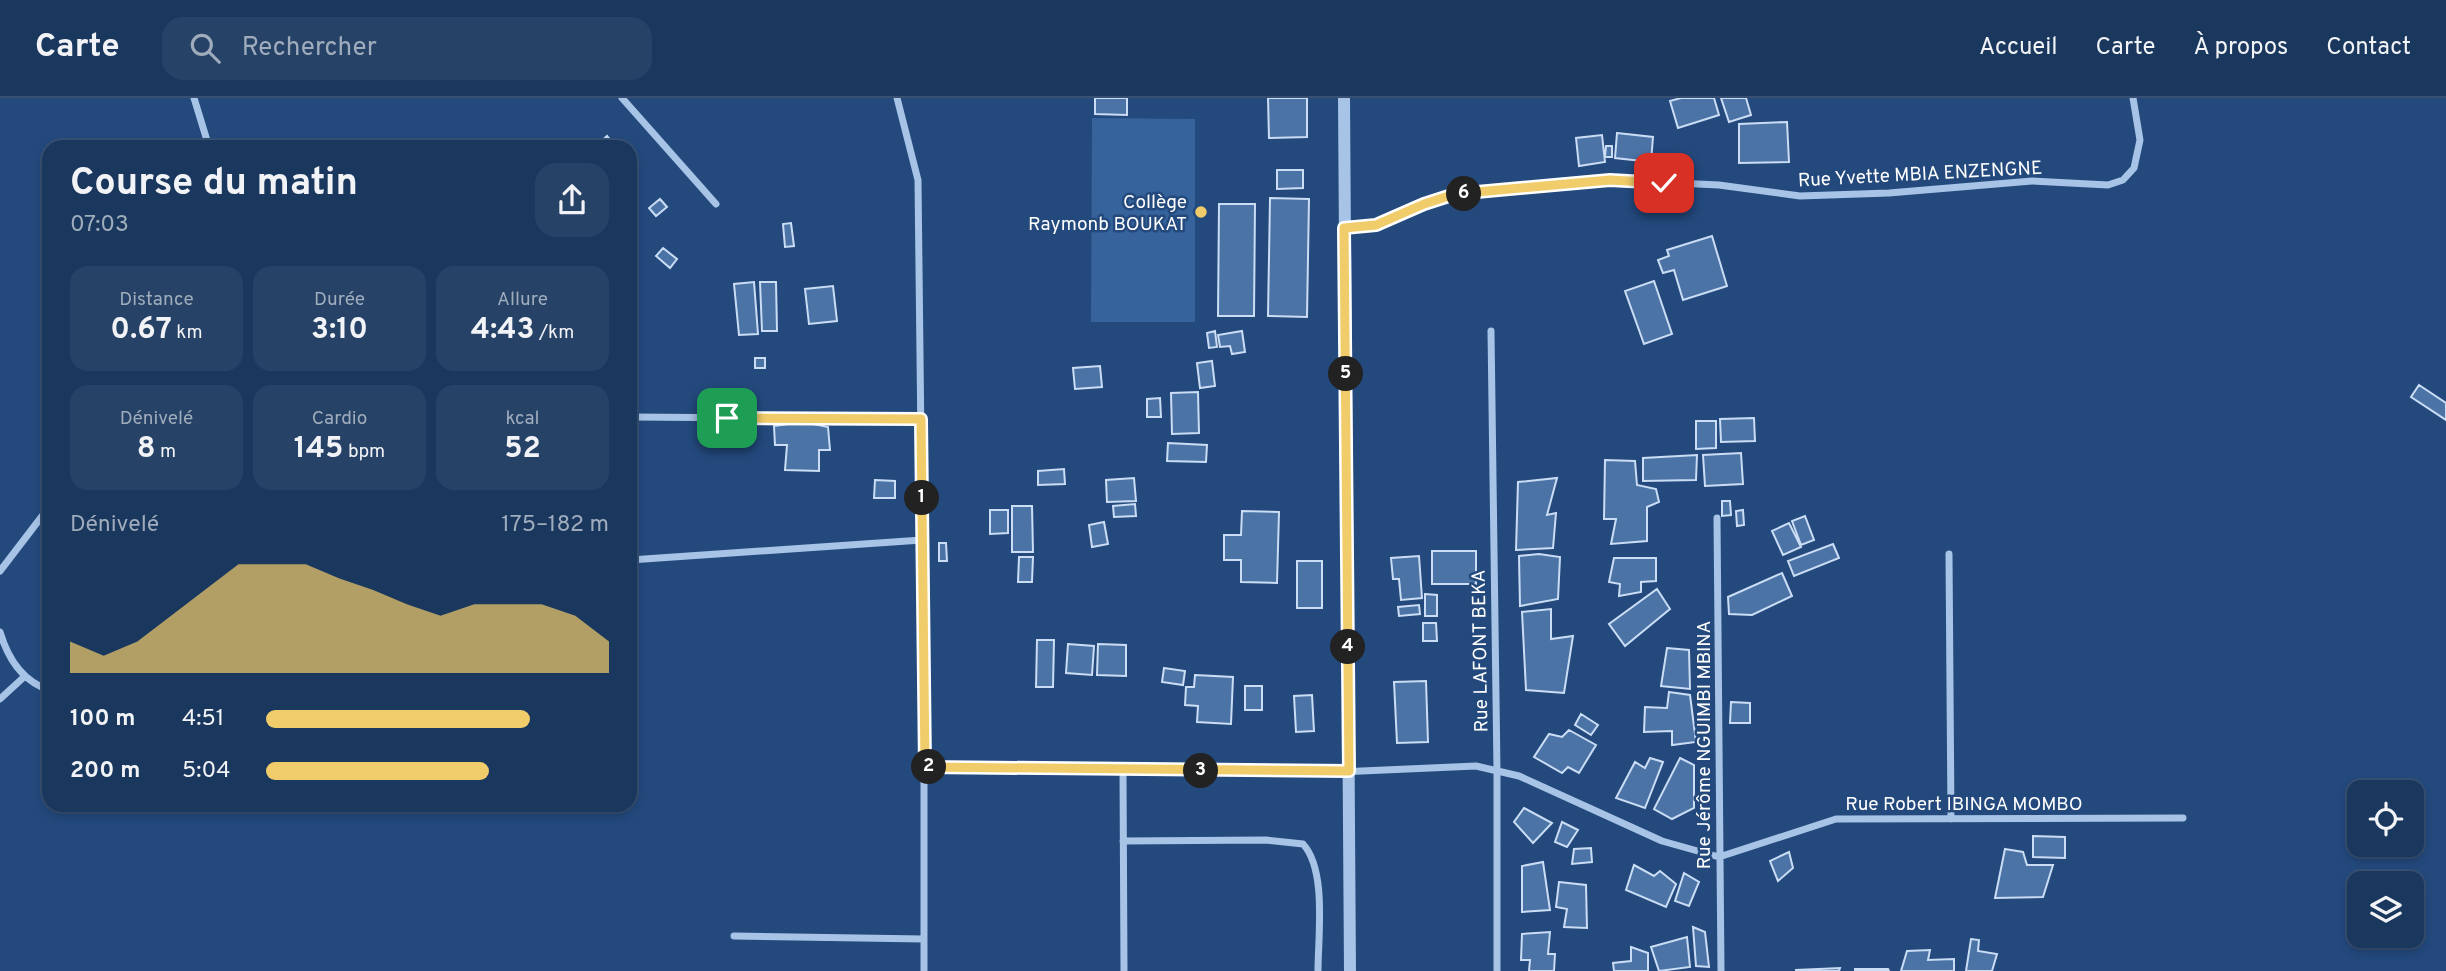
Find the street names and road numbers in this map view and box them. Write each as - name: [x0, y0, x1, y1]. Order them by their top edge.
- street label: Rue Yvette MBIA ENZENGNE: [1797, 157, 2043, 193]
- street label: Rue LAFONT BEKA: [1468, 569, 1494, 733]
- street label: Rue Jérôme NGUIMBI MBINA: [1693, 621, 1717, 869]
- street label: Rue Robert IBINGA MOMBO: [1845, 793, 2083, 817]

